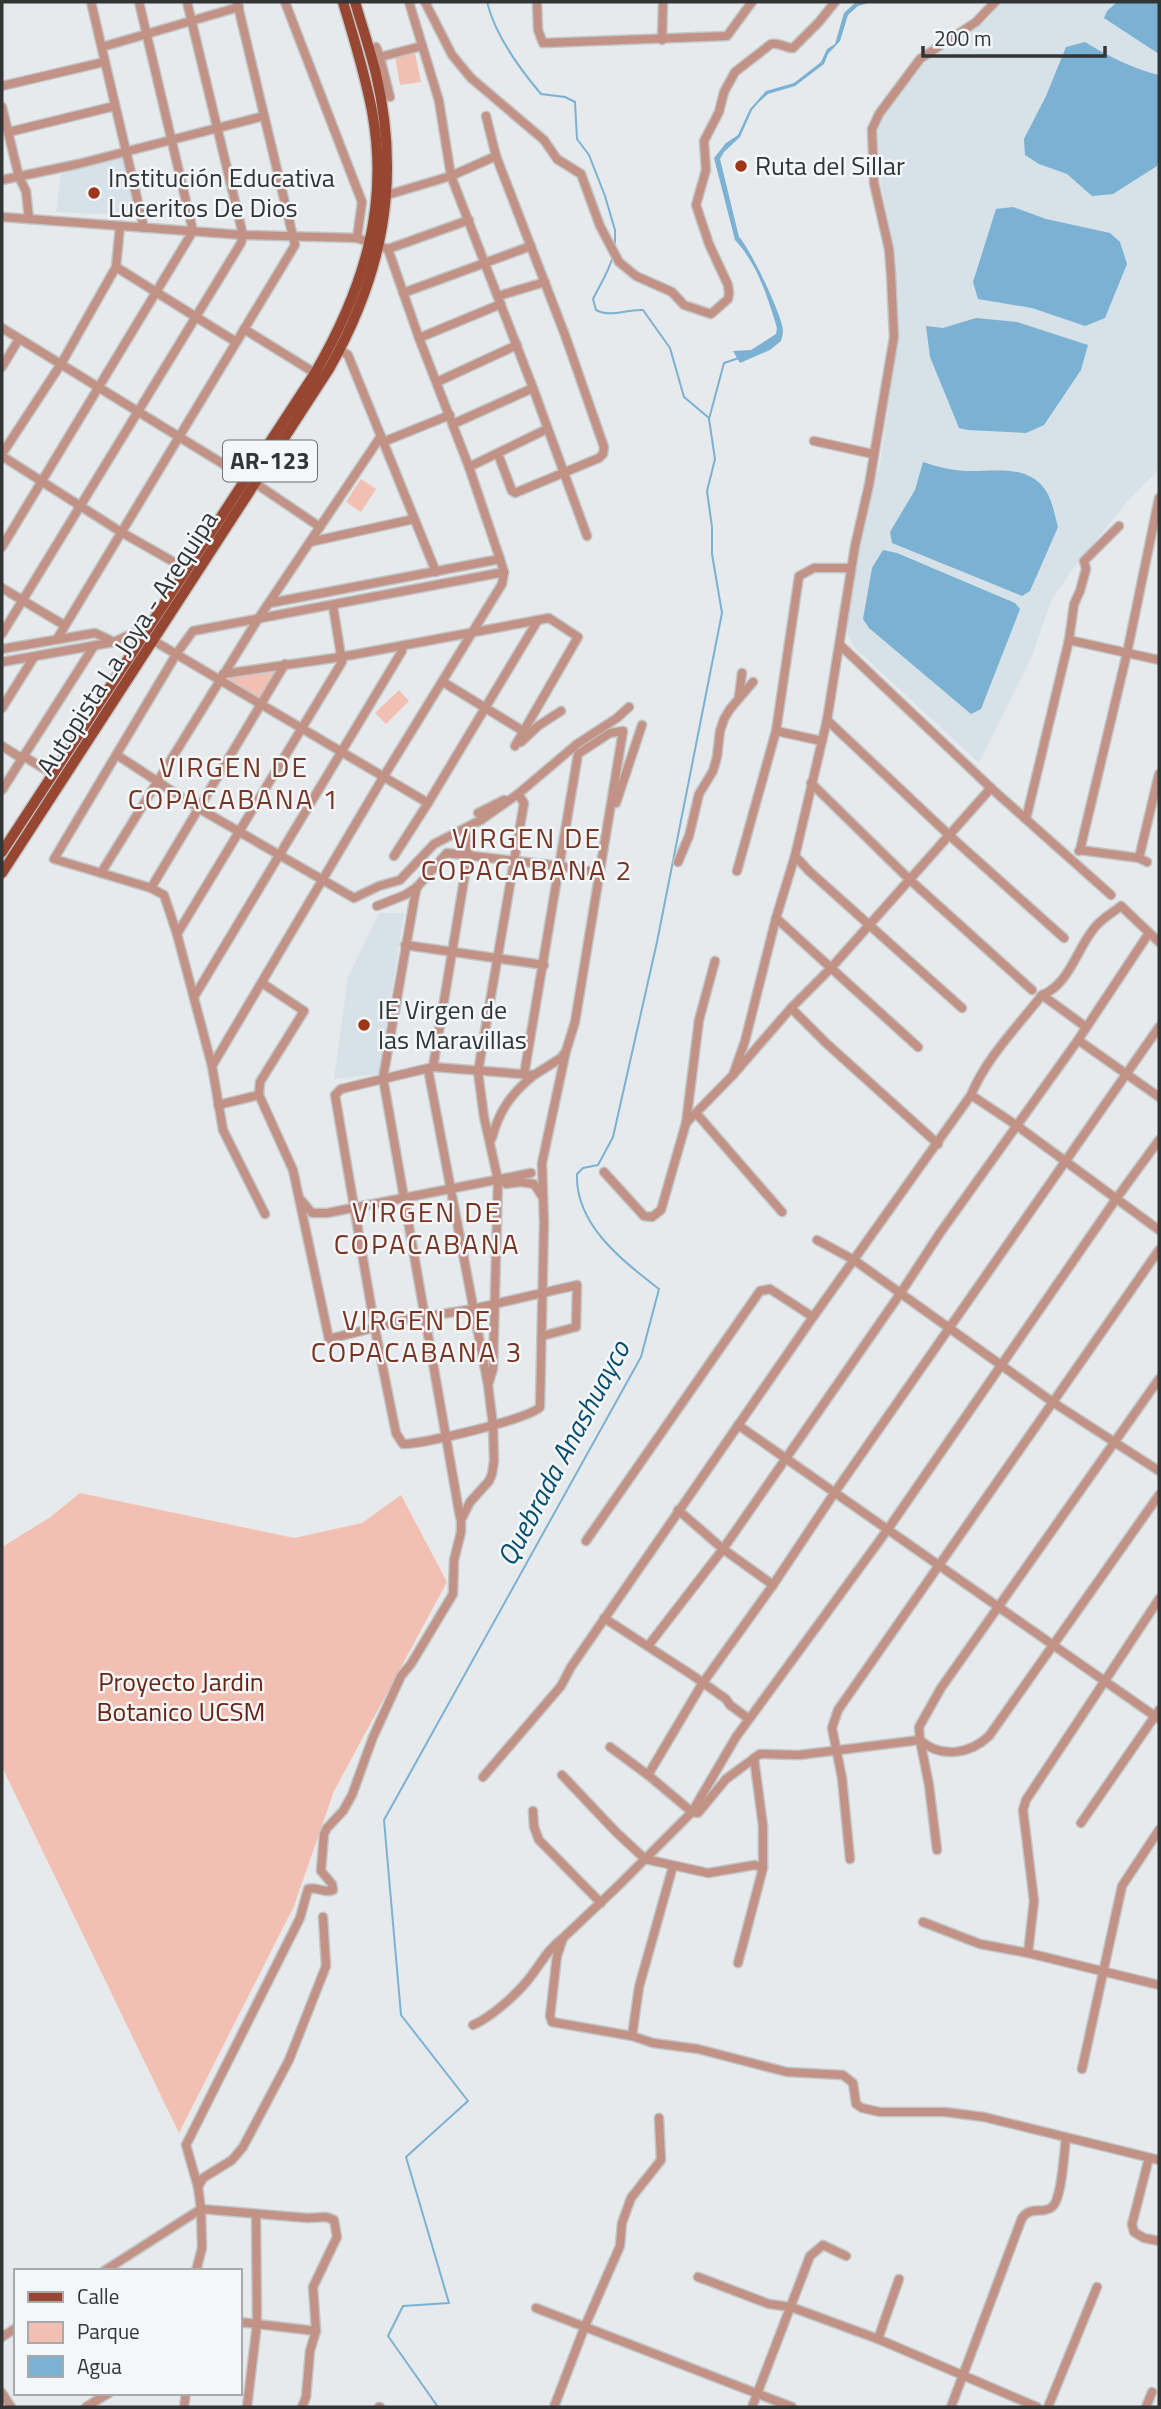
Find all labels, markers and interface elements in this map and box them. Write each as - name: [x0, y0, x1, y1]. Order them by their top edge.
- scale bar: [923, 14, 1105, 58]
- text: 200 m: [934, 22, 991, 54]
- place label: Ruta del Sillar: [755, 146, 905, 185]
- place label: Institución Educativa Luceritos De Dios: [108, 158, 335, 227]
- marker: Ruta del Sillar: [733, 158, 749, 174]
- marker: Institución Educativa Luceritos De Dios: [86, 185, 102, 201]
- road number: AR-123: [223, 440, 317, 482]
- street label: Autopista La Joya - Arequipa: [26, 503, 227, 783]
- district label: VIRGEN DE COPACABANA 1: [128, 745, 340, 820]
- district label: VIRGEN DE COPACABANA 2: [421, 816, 633, 891]
- place label: IE Virgen de las Maravillas: [378, 990, 527, 1059]
- marker: IE Virgen de las Maravillas: [356, 1017, 372, 1033]
- district label: VIRGEN DE COPACABANA: [334, 1190, 520, 1265]
- district label: VIRGEN DE COPACABANA 3: [311, 1298, 523, 1373]
- water label: Quebrada Anashuayco: [485, 1331, 641, 1573]
- park label: Proyecto Jardin Botanico UCSM: [97, 1662, 265, 1731]
- legend: [14, 2269, 242, 2395]
- text: Calle: [77, 2280, 119, 2312]
- text: Parque: [77, 2315, 140, 2347]
- text: Agua: [77, 2350, 122, 2382]

